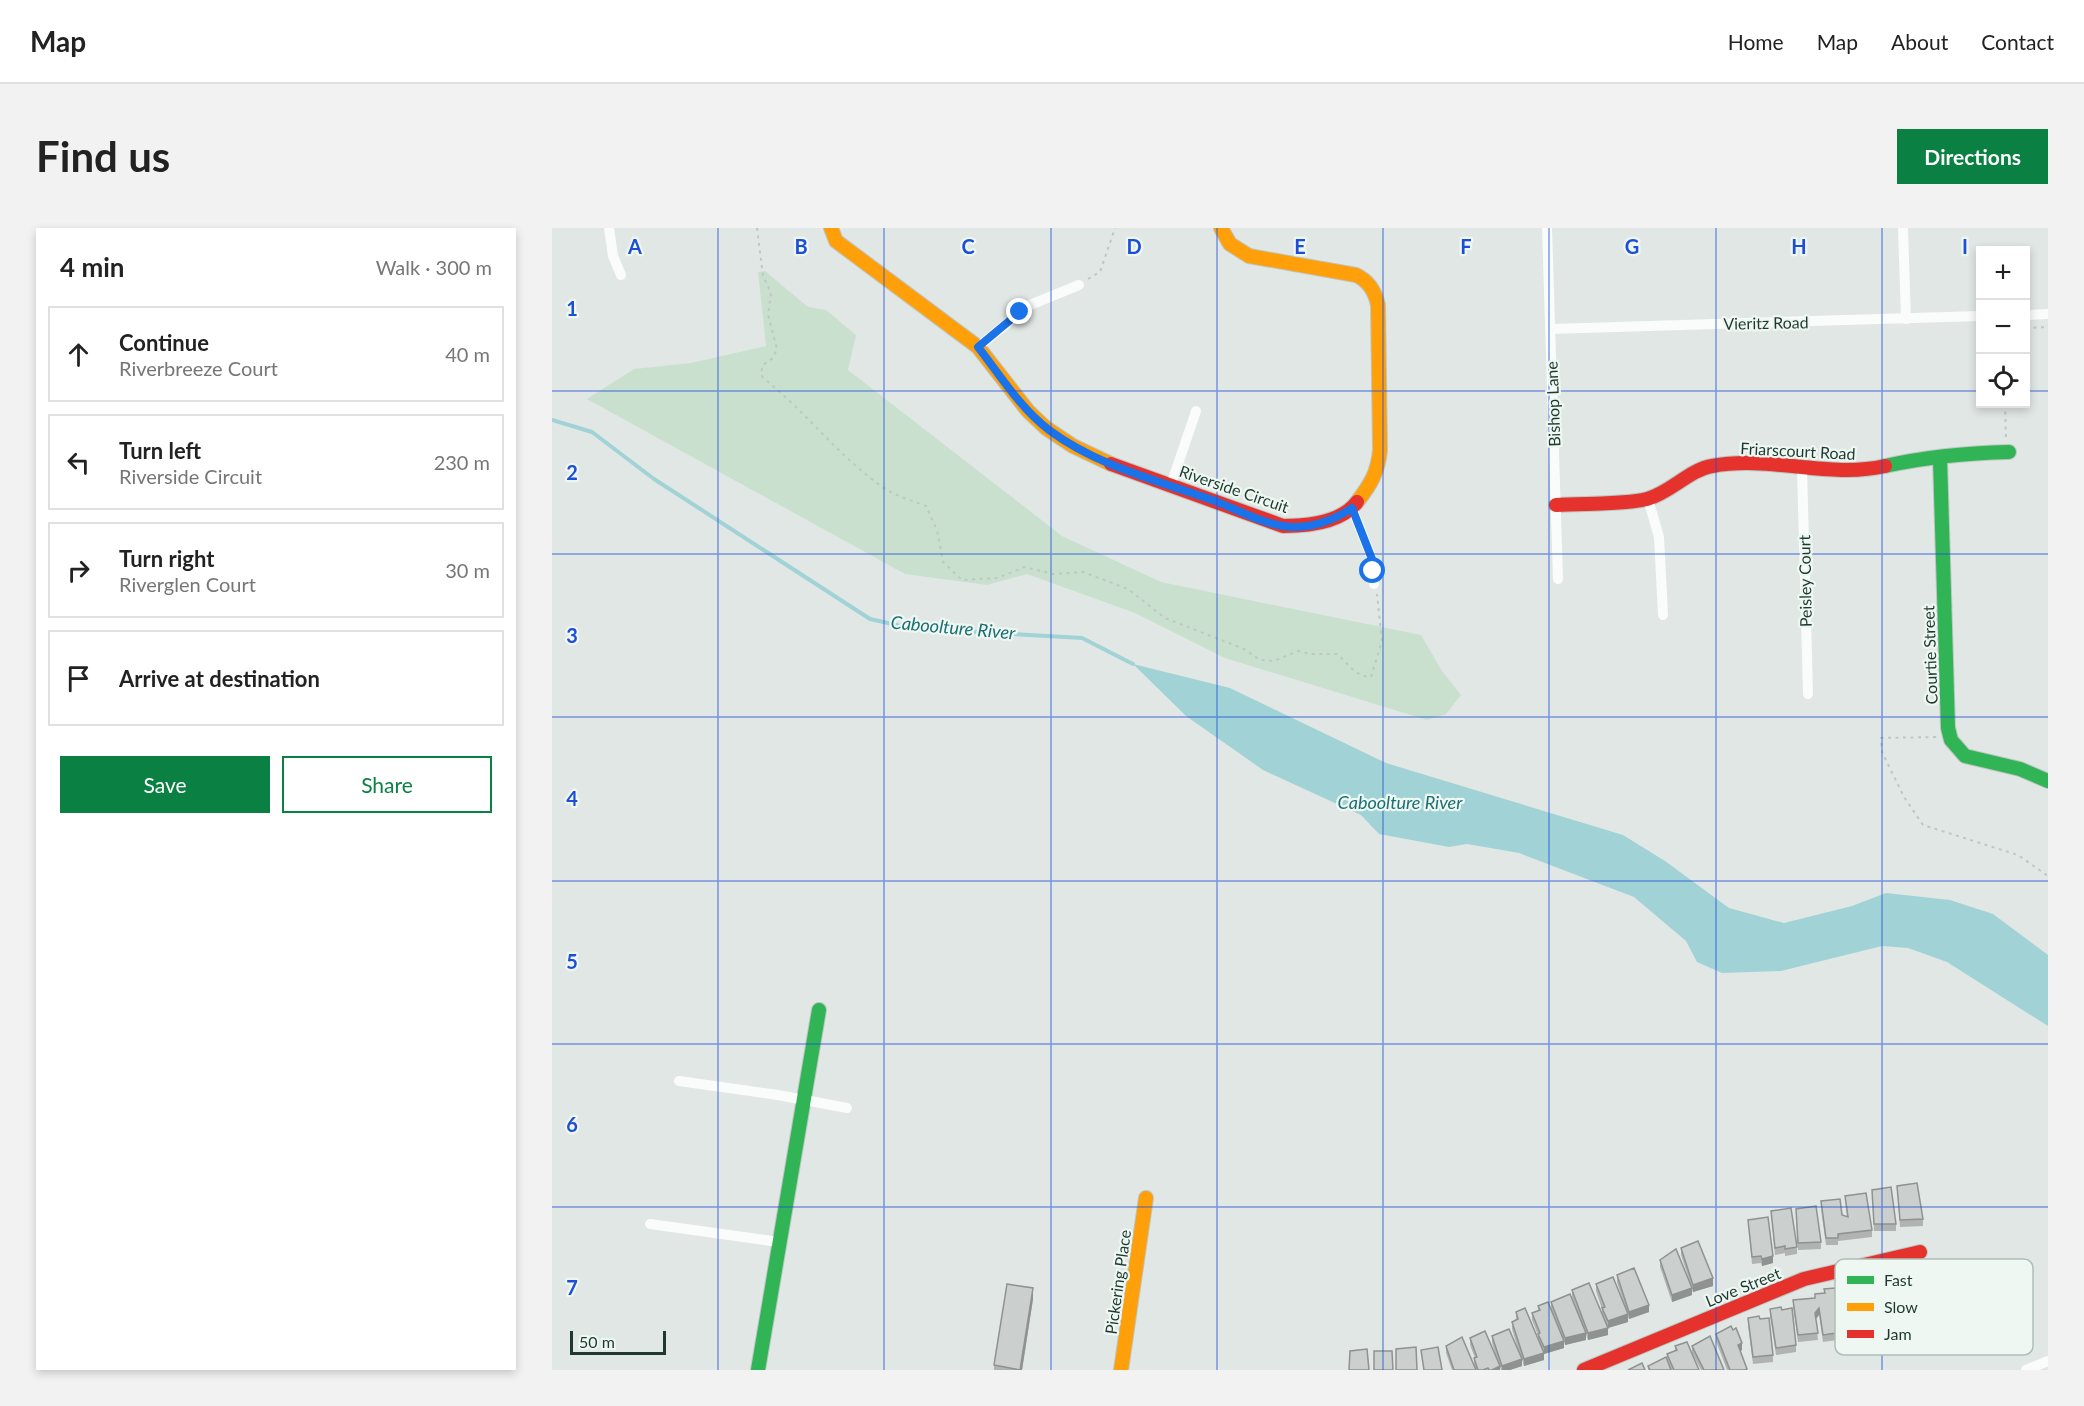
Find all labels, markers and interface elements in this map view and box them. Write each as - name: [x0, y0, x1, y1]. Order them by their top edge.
- text: Map: [30, 24, 86, 58]
- text: Home: [1728, 29, 1784, 54]
- text: Map: [1817, 29, 1858, 54]
- text: About: [1891, 29, 1948, 54]
- text: Contact: [1981, 29, 2054, 54]
- button: Directions: [1897, 129, 2048, 184]
- text: Find us: [36, 131, 170, 181]
- text: A: [627, 234, 642, 258]
- text: B: [794, 234, 808, 258]
- text: C: [961, 234, 975, 258]
- text: D: [1126, 234, 1142, 258]
- text: E: [1294, 234, 1306, 258]
- text: F: [1460, 234, 1472, 258]
- text: G: [1625, 234, 1639, 258]
- text: H: [1791, 234, 1807, 258]
- text: I: [1962, 234, 1968, 258]
- map controls: [1976, 246, 2030, 408]
- button: +: [1976, 246, 2030, 300]
- text: 4 min: [60, 251, 124, 283]
- text: Walk · 300 m: [376, 255, 492, 279]
- text: 1: [566, 296, 578, 320]
- route end: [1006, 298, 1032, 324]
- button: −: [1976, 300, 2030, 354]
- street label: Vieritz Road: [1723, 312, 1809, 333]
- text: Continue: [119, 329, 209, 356]
- icon: ahead: [62, 338, 95, 371]
- text: 40 m: [445, 342, 490, 366]
- button: locate: [1976, 354, 2030, 408]
- text: Riverbreeze Court: [119, 356, 278, 380]
- street label: Bishop Lane: [1542, 361, 1563, 447]
- text: Turn left: [119, 437, 201, 464]
- street label: Friarscourt Road: [1740, 438, 1856, 463]
- icon: left: [62, 446, 95, 479]
- text: 230 m: [434, 450, 490, 474]
- text: 2: [566, 460, 578, 484]
- street label: Riverside Circuit: [1177, 461, 1292, 516]
- text: Riverside Circuit: [119, 464, 262, 488]
- street label: Peisley Court: [1794, 534, 1815, 627]
- text: Turn right: [119, 545, 214, 572]
- icon: right: [62, 554, 95, 587]
- route start: [1359, 557, 1385, 583]
- text: 30 m: [445, 558, 490, 582]
- text: Riverglen Court: [119, 572, 256, 596]
- street label: Courtie Street: [1918, 605, 1941, 705]
- water label: Caboolture River: [890, 611, 1017, 643]
- text: 3: [566, 623, 578, 647]
- icon: arrive: [62, 662, 95, 695]
- text: Arrive at destination: [119, 665, 320, 692]
- button: Save: [60, 756, 270, 813]
- button: Share: [282, 756, 492, 813]
- text: 4: [566, 786, 578, 810]
- water label: Caboolture River: [1338, 791, 1463, 813]
- text: 5: [566, 949, 578, 973]
- text: 6: [566, 1112, 578, 1136]
- street label: Pickering Place: [1101, 1228, 1134, 1335]
- legend: [1835, 1259, 2033, 1355]
- street label: Love Street: [1703, 1263, 1783, 1310]
- text: Fast: [1884, 1270, 1913, 1289]
- text: 7: [566, 1275, 578, 1299]
- text: Slow: [1884, 1297, 1918, 1316]
- text: Jam: [1884, 1324, 1912, 1343]
- scale bar: [570, 1328, 666, 1356]
- text: 50 m: [579, 1332, 615, 1351]

